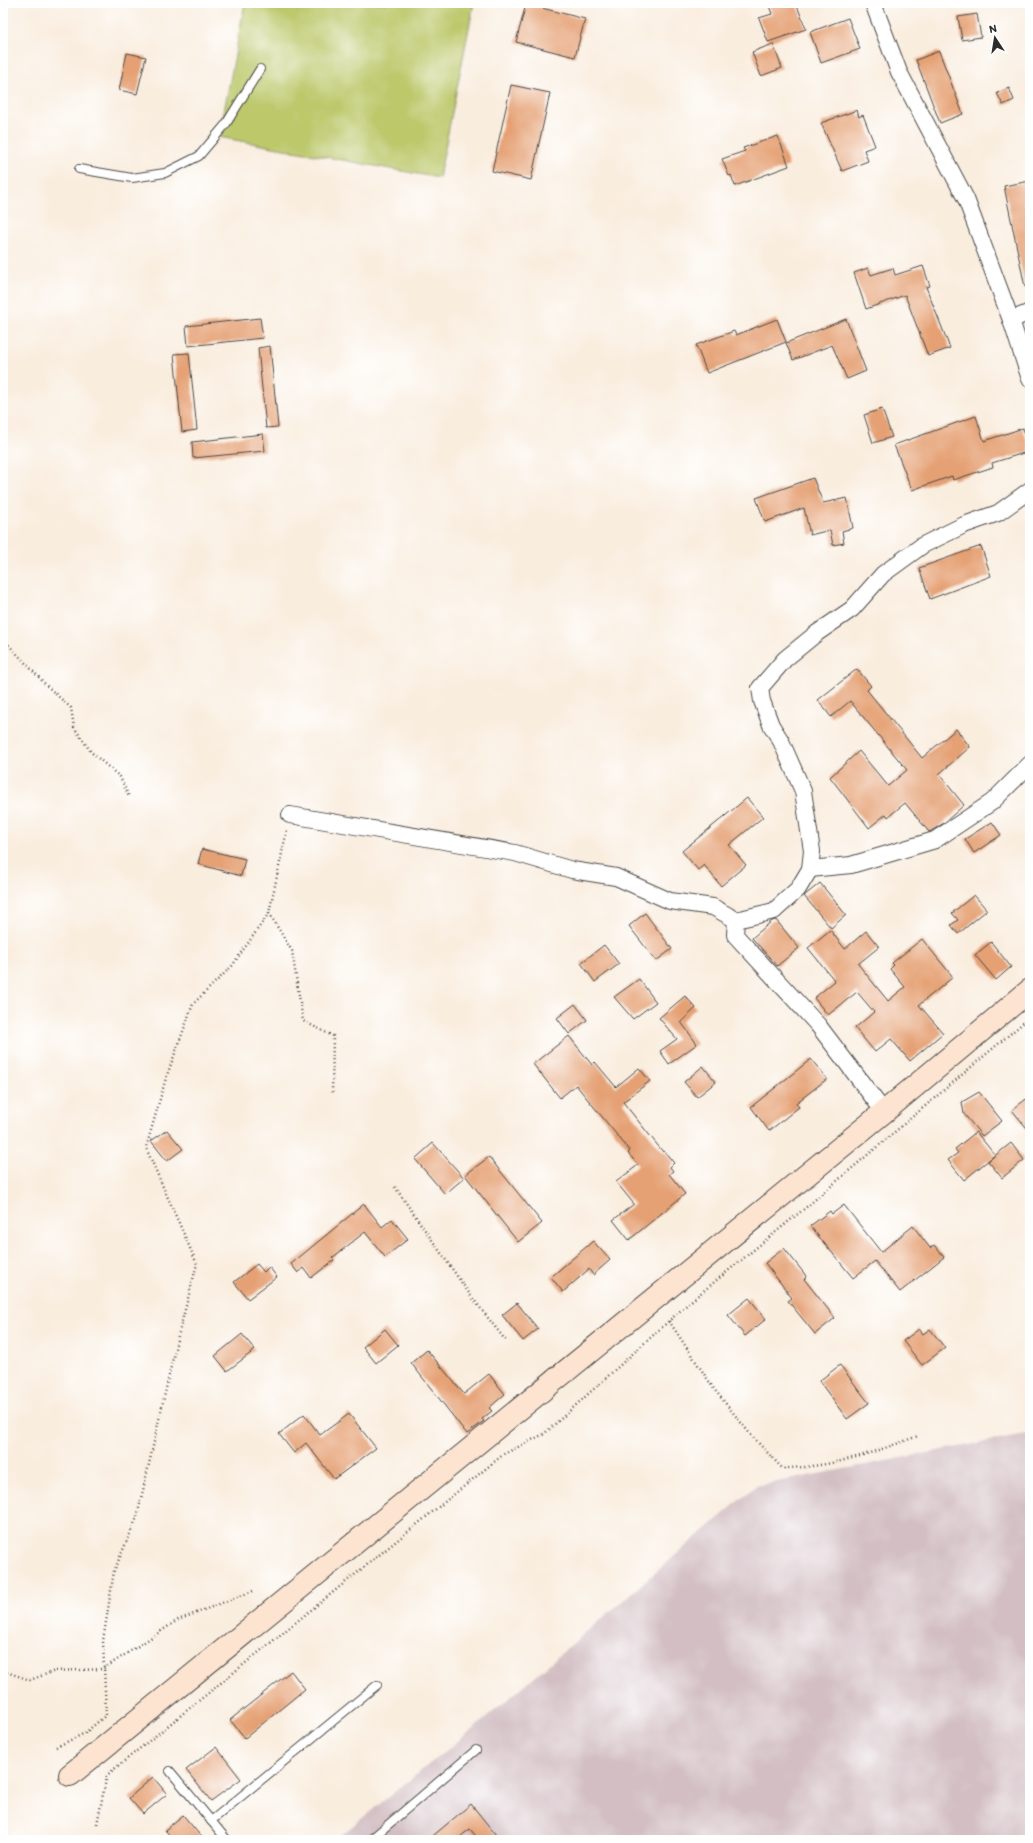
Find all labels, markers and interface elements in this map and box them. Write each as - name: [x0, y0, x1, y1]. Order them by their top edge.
- north arrow: [975, 18, 1015, 58]
- text: N: [988, 22, 998, 36]

